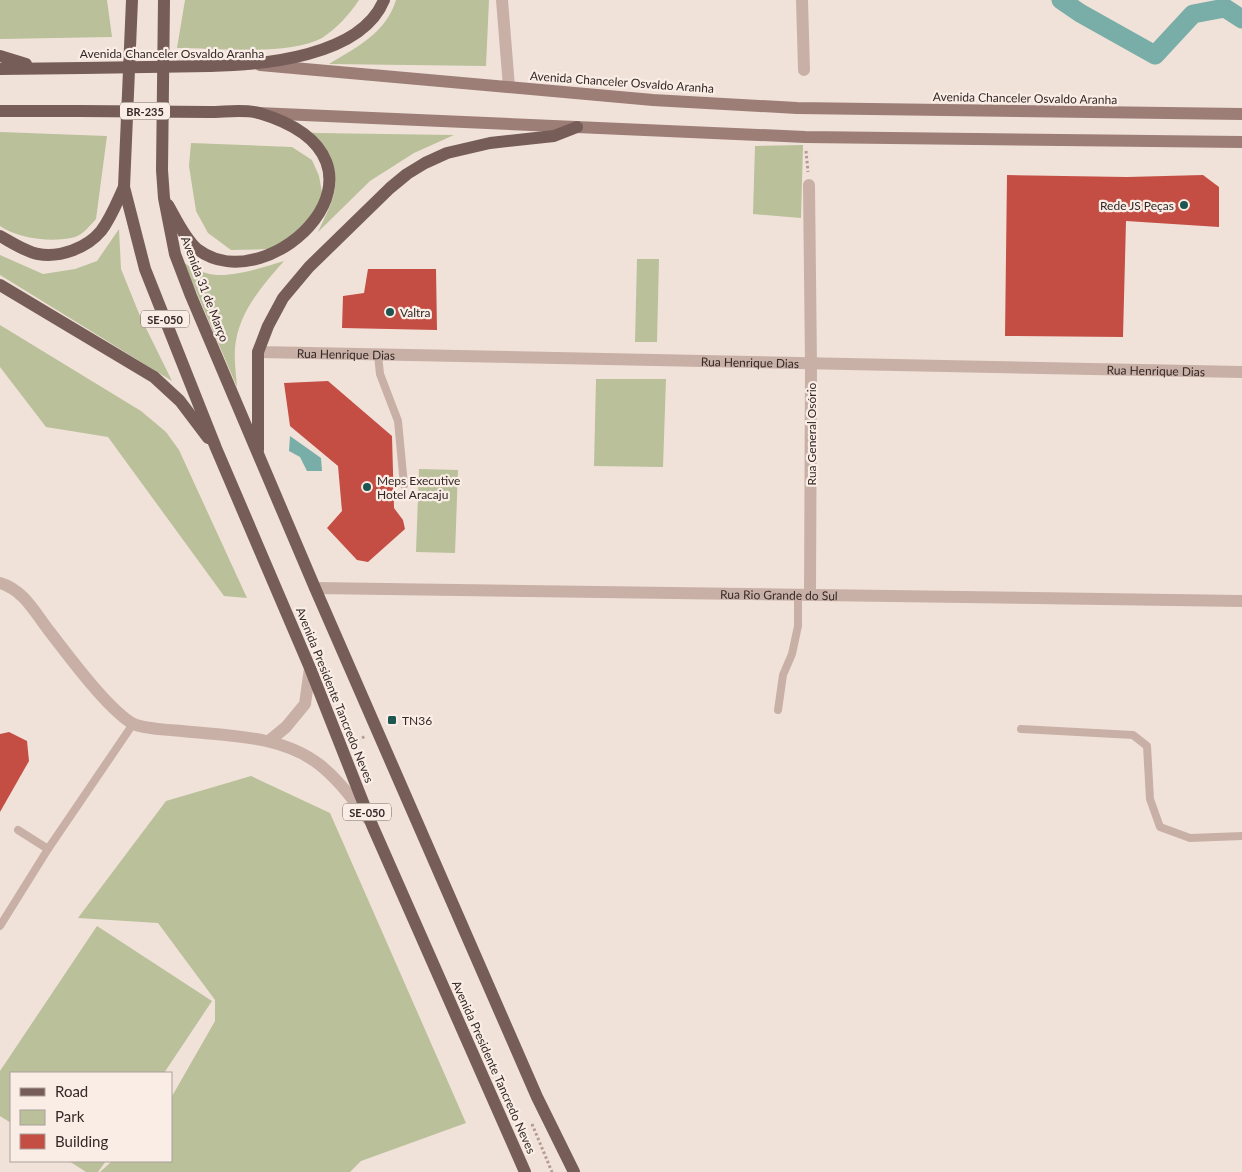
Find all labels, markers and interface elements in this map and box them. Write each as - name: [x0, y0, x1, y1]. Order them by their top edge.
- street label: Avenida Chanceler Osvaldo Aranha: [80, 46, 264, 61]
- street label: Avenida Chanceler Osvaldo Aranha: [530, 68, 715, 96]
- street label: Avenida Chanceler Osvaldo Aranha: [933, 89, 1117, 107]
- road number: BR-235: [120, 102, 170, 120]
- place label: Rede JS Peças: [1100, 198, 1174, 213]
- marker: Rede JS Peças: [1178, 199, 1190, 211]
- street label: Avenida 31 de Março: [178, 234, 232, 344]
- place label: Valtra: [400, 305, 431, 320]
- marker: Valtra: [384, 306, 396, 318]
- road number: SE-050: [141, 310, 189, 328]
- street label: Rua Henrique Dias: [297, 345, 395, 362]
- street label: Rua Henrique Dias: [701, 354, 799, 370]
- street label: Rua Henrique Dias: [1107, 362, 1205, 379]
- street label: Rua General Osório: [804, 382, 819, 485]
- place label: Meps Executive Hotel Aracaju: [377, 473, 460, 502]
- marker: Meps Executive Hotel Aracaju: [361, 481, 373, 493]
- street label: Rua Rio Grande do Sul: [720, 586, 838, 603]
- street label: Avenida Presidente Tancredo Neves: [293, 605, 377, 785]
- place label: TN36: [402, 713, 432, 728]
- marker: TN36: [386, 714, 398, 726]
- road number: SE-050: [343, 804, 391, 820]
- street label: Avenida Presidente Tancredo Neves: [449, 978, 539, 1156]
- legend: [10, 1072, 172, 1162]
- text: Road: [55, 1082, 88, 1100]
- text: Park: [55, 1107, 85, 1125]
- text: Building: [55, 1132, 108, 1150]

